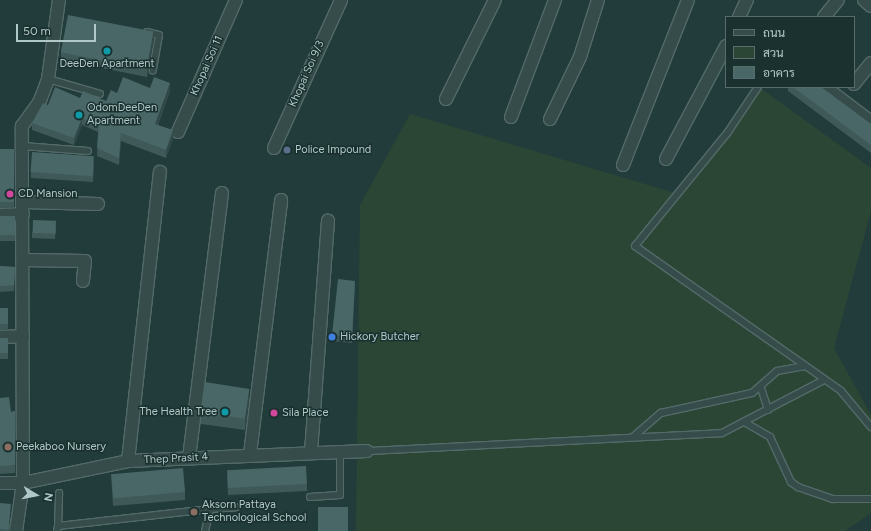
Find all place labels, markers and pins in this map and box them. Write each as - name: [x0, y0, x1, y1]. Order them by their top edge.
- marker: DeeDen Apartment: [102, 46, 112, 56]
- place label: DeeDen Apartment: [59, 57, 155, 71]
- place label: OdomDeeDen Apartment: [87, 102, 157, 128]
- marker: OdomDeeDen Apartment: [74, 110, 84, 120]
- place label: Police Impound: [295, 143, 371, 157]
- marker: Police Impound: [282, 145, 292, 155]
- place label: CD Mansion: [18, 187, 77, 201]
- marker: CD Mansion: [5, 189, 15, 199]
- place label: Hickory Butcher: [340, 330, 419, 344]
- marker: Hickory Butcher: [327, 332, 337, 342]
- place label: The Health Tree: [139, 405, 217, 419]
- place label: Sila Place: [282, 406, 328, 420]
- marker: The Health Tree: [220, 407, 230, 417]
- marker: Sila Place: [269, 408, 279, 418]
- place label: Peekaboo Nursery: [16, 440, 106, 454]
- marker: Peekaboo Nursery: [3, 442, 13, 452]
- place label: Aksorn Pattaya Technological School: [202, 499, 307, 525]
- marker: Aksorn Pattaya Technological School: [189, 507, 199, 517]

